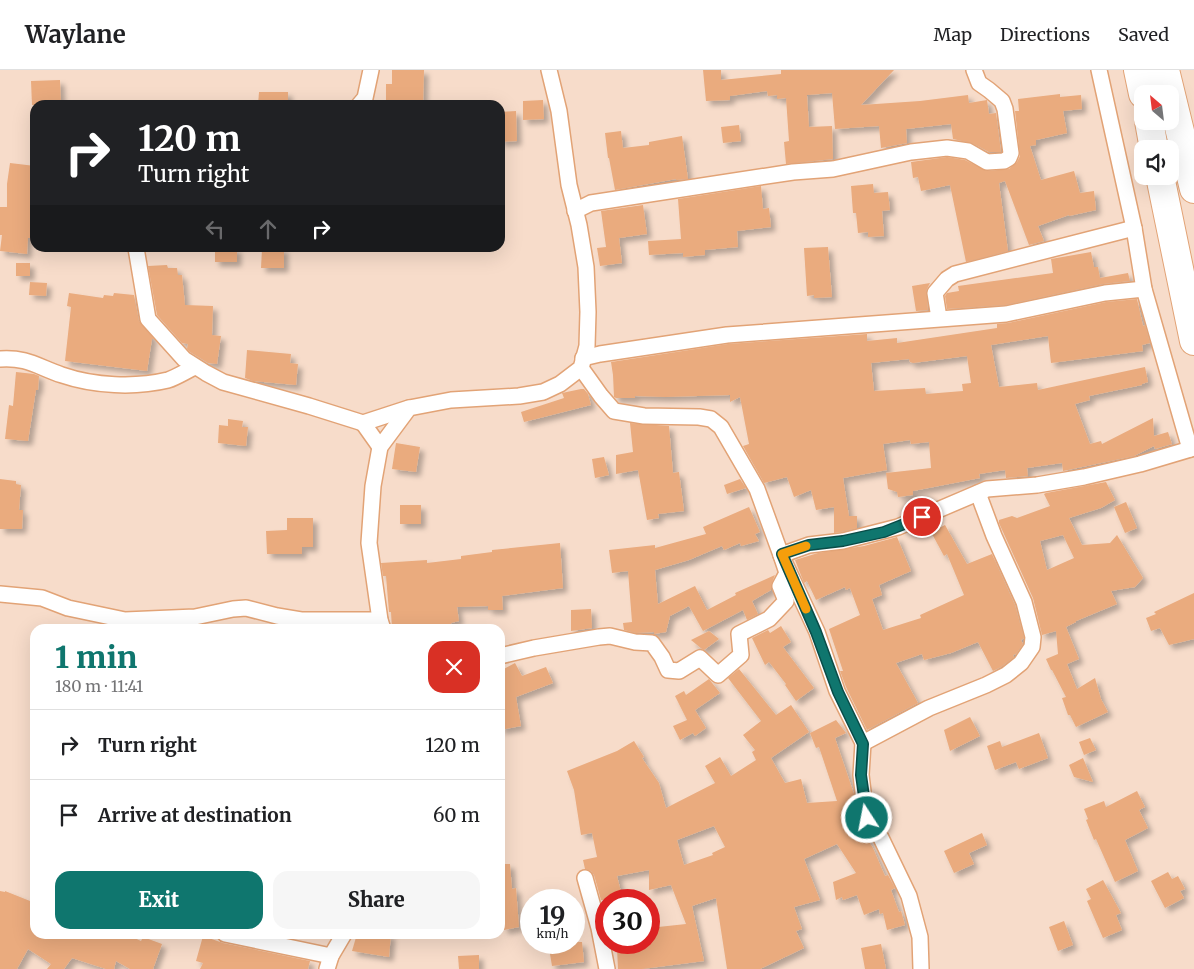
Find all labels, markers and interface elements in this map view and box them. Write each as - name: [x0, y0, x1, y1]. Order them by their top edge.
- text: Waylane: [25, 19, 126, 50]
- text: Map: [934, 23, 972, 46]
- text: Directions: [1000, 23, 1090, 46]
- text: Saved: [1118, 23, 1169, 46]
- north arrow: [1134, 85, 1179, 130]
- map controls: [1134, 85, 1179, 185]
- text: 120 m: [138, 117, 241, 161]
- icon: right: [55, 120, 120, 185]
- button: sound: [1134, 140, 1179, 185]
- text: Turn right: [138, 160, 249, 188]
- icon: left: [201, 215, 229, 243]
- icon: ahead: [254, 215, 282, 243]
- icon: right: [307, 215, 335, 243]
- pin: [901, 496, 943, 538]
- icon: arrive: [908, 503, 936, 531]
- text: 1 min: [55, 638, 137, 676]
- button: close: [428, 641, 480, 693]
- text: 180 m · 11:41: [55, 676, 143, 696]
- icon: right: [55, 731, 83, 759]
- text: Turn right: [98, 733, 197, 757]
- text: 120 m: [425, 733, 480, 757]
- position arrow: [840, 791, 892, 843]
- icon: arrive: [55, 801, 83, 829]
- text: Arrive at destination: [98, 803, 292, 827]
- text: 60 m: [433, 803, 480, 827]
- button: Exit: [55, 871, 263, 929]
- button: Share: [273, 871, 480, 929]
- speed limit sign: 30: [595, 889, 660, 954]
- text: 19: [540, 899, 565, 931]
- text: km/h: [537, 926, 568, 941]

